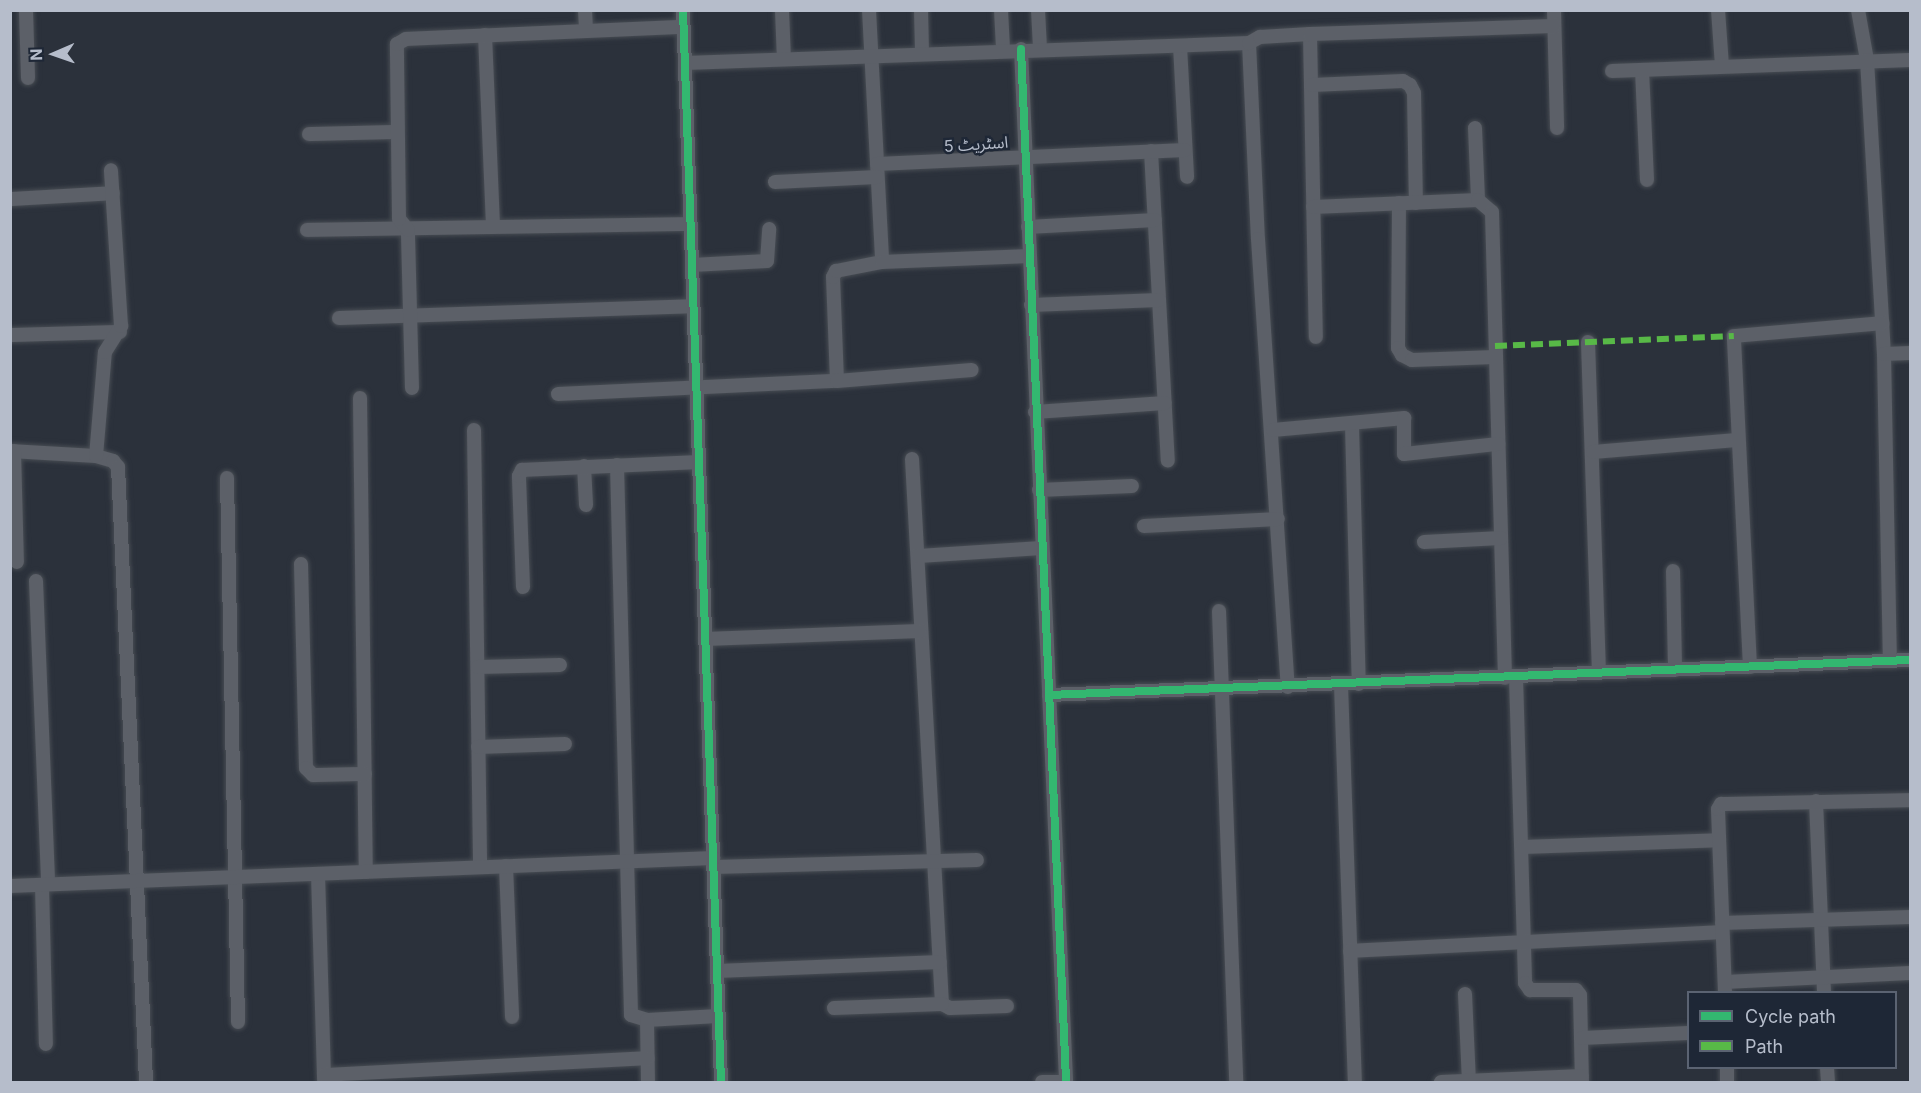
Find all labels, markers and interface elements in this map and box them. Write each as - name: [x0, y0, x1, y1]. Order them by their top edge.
- north arrow: [24, 24, 84, 84]
- text: N: [26, 48, 46, 61]
- street label: اسٹریٹ 5: [943, 132, 1009, 156]
- legend: [1687, 991, 1897, 1069]
- text: Cycle path: [1745, 1006, 1836, 1027]
- text: Path: [1745, 1036, 1783, 1057]

